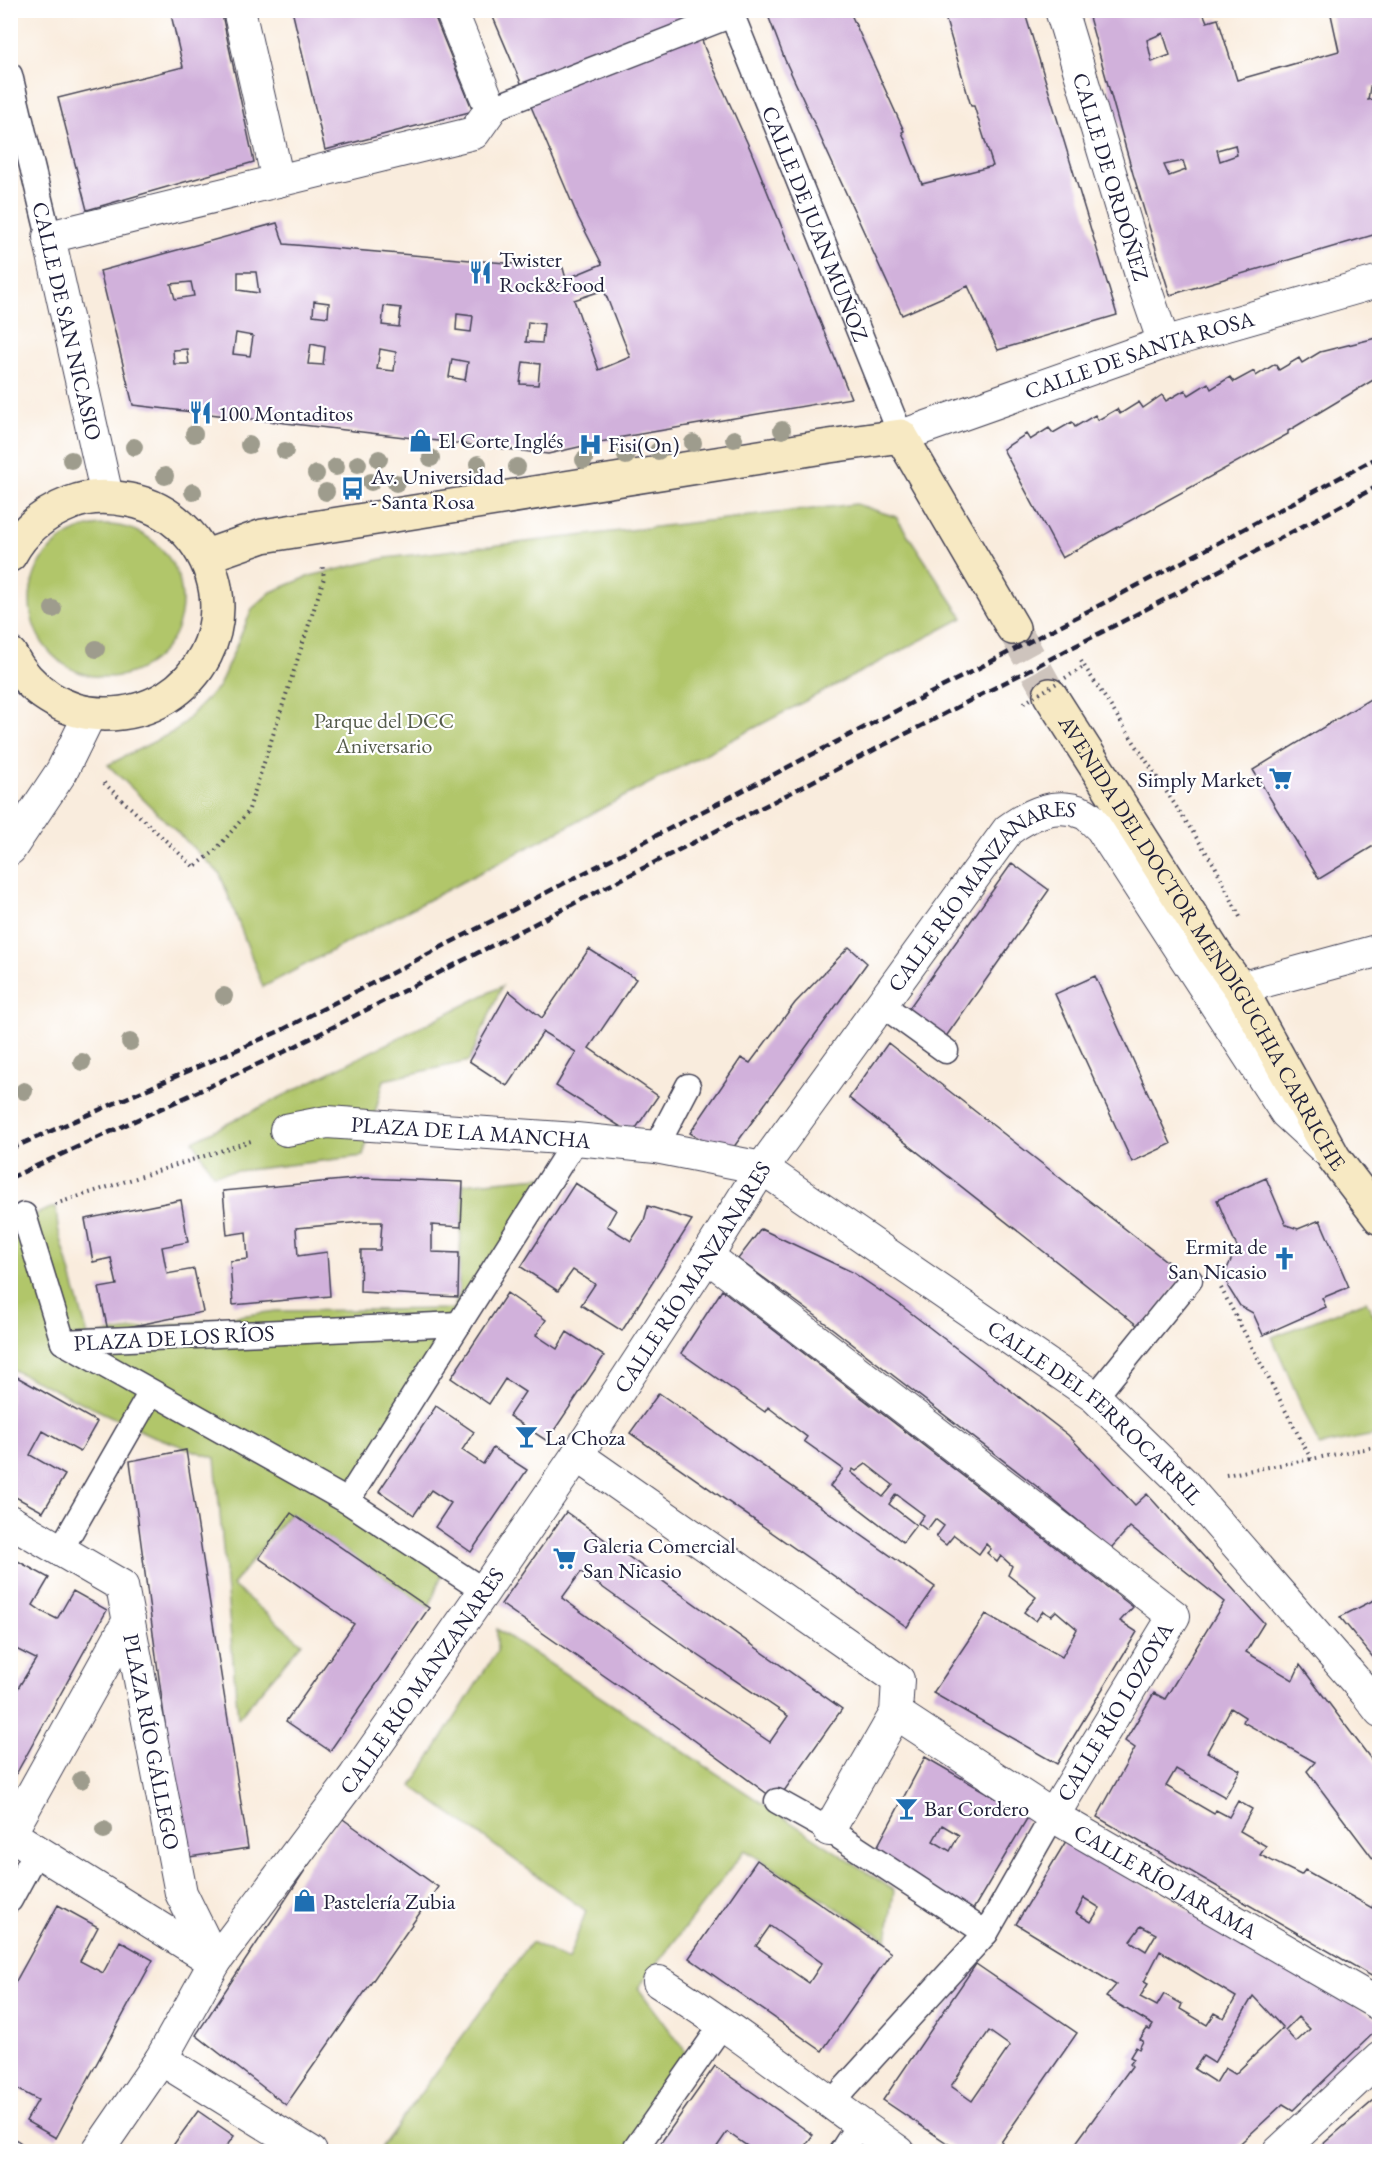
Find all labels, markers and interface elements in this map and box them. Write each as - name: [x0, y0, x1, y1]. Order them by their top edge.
- street label: CALLE DE ORDÓÑEZ: [1066, 69, 1156, 284]
- street label: CALLE DE JUAN MUÑOZ: [755, 101, 876, 345]
- street label: CALLE DE SAN NICASIO: [25, 199, 109, 443]
- place label: Twister Rock&Food: [499, 245, 606, 299]
- restaurant icon: Twister Rock&Food: [468, 259, 494, 285]
- street label: CALLE DE SANTA ROSA: [1021, 303, 1258, 406]
- place label: 100 Montaditos: [218, 399, 353, 428]
- restaurant icon: 100 Montaditos: [187, 400, 213, 426]
- place label: El Corte Inglés: [438, 426, 563, 455]
- shop icon: El Corte Inglés: [407, 427, 433, 453]
- place label: Fisi(On): [608, 430, 679, 459]
- hospital icon: Fisi(On): [577, 431, 603, 457]
- place label: Av. Universidad - Santa Rosa: [370, 462, 505, 516]
- bus stop icon: Av. Universidad - Santa Rosa: [340, 476, 366, 502]
- park label: Parque del DCC Aniversario: [314, 706, 454, 760]
- street label: AVENIDA DEL DOCTOR MENDIGUCHIA CARRICHE: [1052, 709, 1353, 1176]
- place label: Simply Market: [1138, 765, 1262, 794]
- supermarket icon: Simply Market: [1267, 766, 1293, 792]
- street label: CALLE RÍO MANZANARES: [881, 794, 1079, 997]
- street label: PLAZA DE LA MANCHA: [350, 1109, 593, 1155]
- street label: CALLE RÍO MANZANARES: [607, 1155, 777, 1398]
- place label: Ermita de San Nicasio: [1168, 1232, 1267, 1286]
- church icon: Ermita de San Nicasio: [1272, 1246, 1298, 1272]
- street label: CALLE DEL FERROCARRIL: [982, 1313, 1210, 1511]
- street label: PLAZA DE LOS RÍOS: [73, 1318, 275, 1358]
- place label: La Choza: [545, 1423, 626, 1452]
- bar icon: La Choza: [514, 1424, 540, 1450]
- place label: Galeria Comercial San Nicasio: [583, 1531, 736, 1585]
- supermarket icon: Galeria Comercial San Nicasio: [552, 1545, 578, 1571]
- street label: CALLE RÍO MANZANARES: [332, 1562, 510, 1800]
- street label: CALLE RÍO LOZOYA: [1050, 1617, 1180, 1807]
- street label: PLAZA RÍO GÁLLEGO: [117, 1631, 187, 1852]
- place label: Bar Cordero: [924, 1794, 1029, 1823]
- bar icon: Bar Cordero: [893, 1795, 919, 1821]
- street label: CALLE RÍO JARAMA: [1069, 1817, 1263, 1946]
- place label: Pastelería Zubia: [323, 1887, 456, 1916]
- shop icon: Pastelería Zubia: [292, 1888, 318, 1914]

